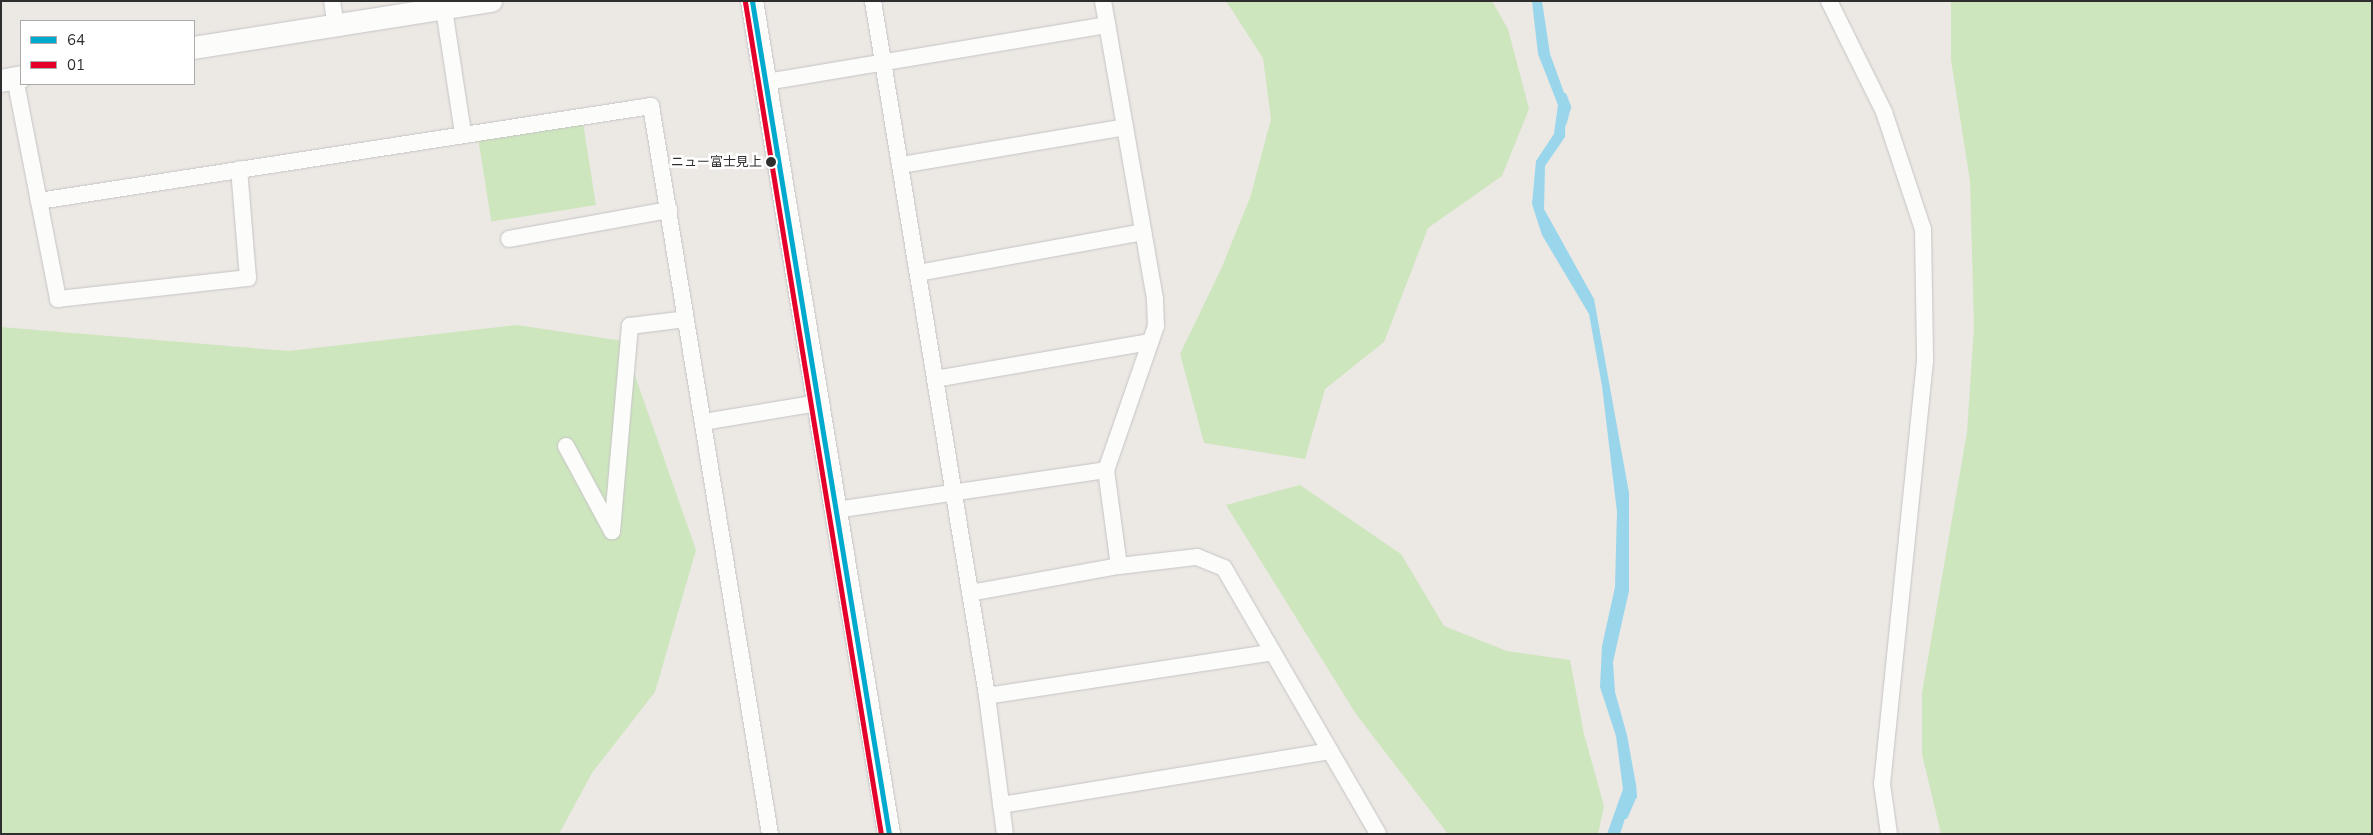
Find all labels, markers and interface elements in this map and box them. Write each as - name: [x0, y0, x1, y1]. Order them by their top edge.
- legend: [20, 20, 195, 85]
- text: 64: [67, 30, 85, 50]
- text: 01: [67, 55, 85, 75]
- place label: ニュー富士見上: [671, 154, 762, 170]
- marker: ニュー富士見上: [766, 157, 776, 167]

